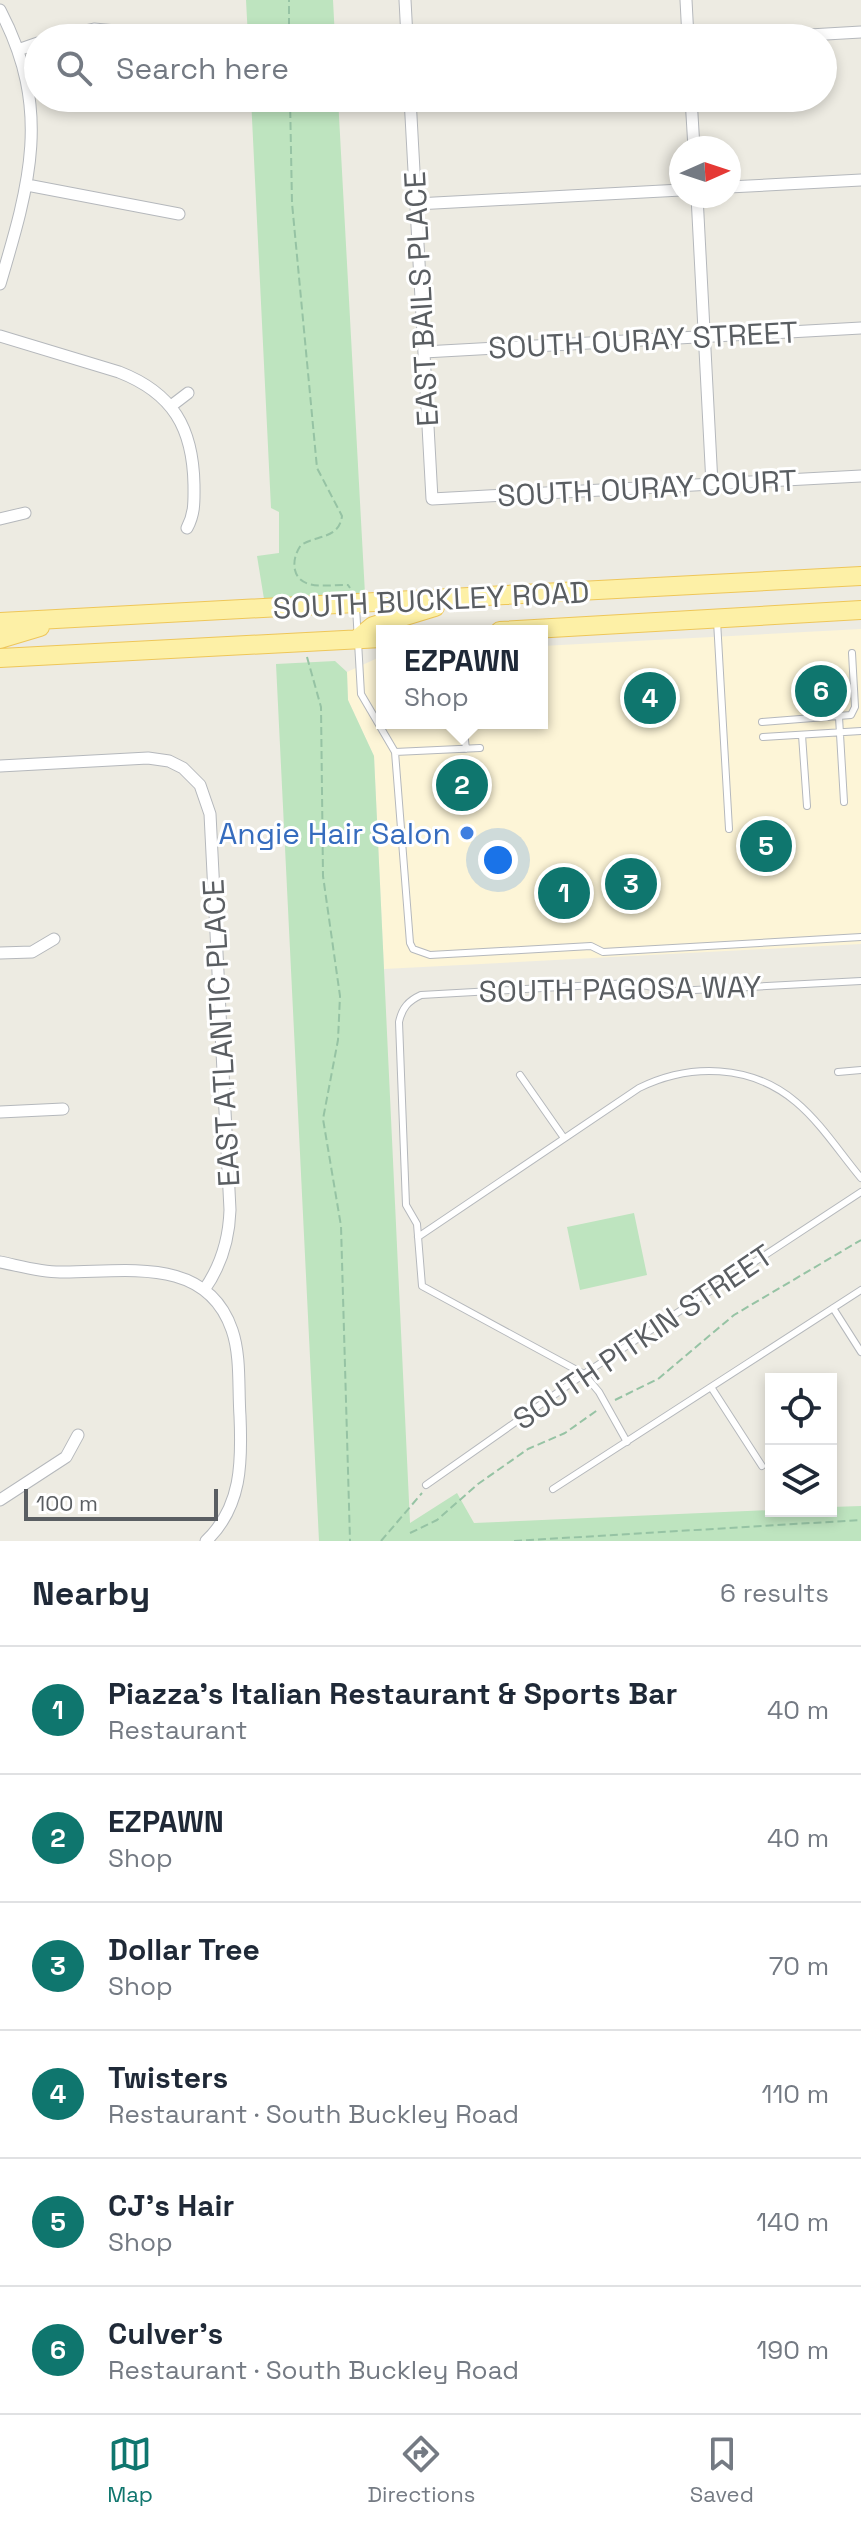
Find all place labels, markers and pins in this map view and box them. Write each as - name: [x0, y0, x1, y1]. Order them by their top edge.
- pin: 6: [795, 661, 847, 721]
- pin: 4: [624, 668, 676, 728]
- pin: 2: [436, 755, 488, 815]
- place label: Angie Hair Salon: [218, 814, 451, 853]
- pin: 5: [740, 816, 792, 876]
- marker: Angie Hair Salon: [458, 824, 476, 842]
- pin: 3: [605, 854, 657, 914]
- pin: 1: [538, 863, 590, 923]

